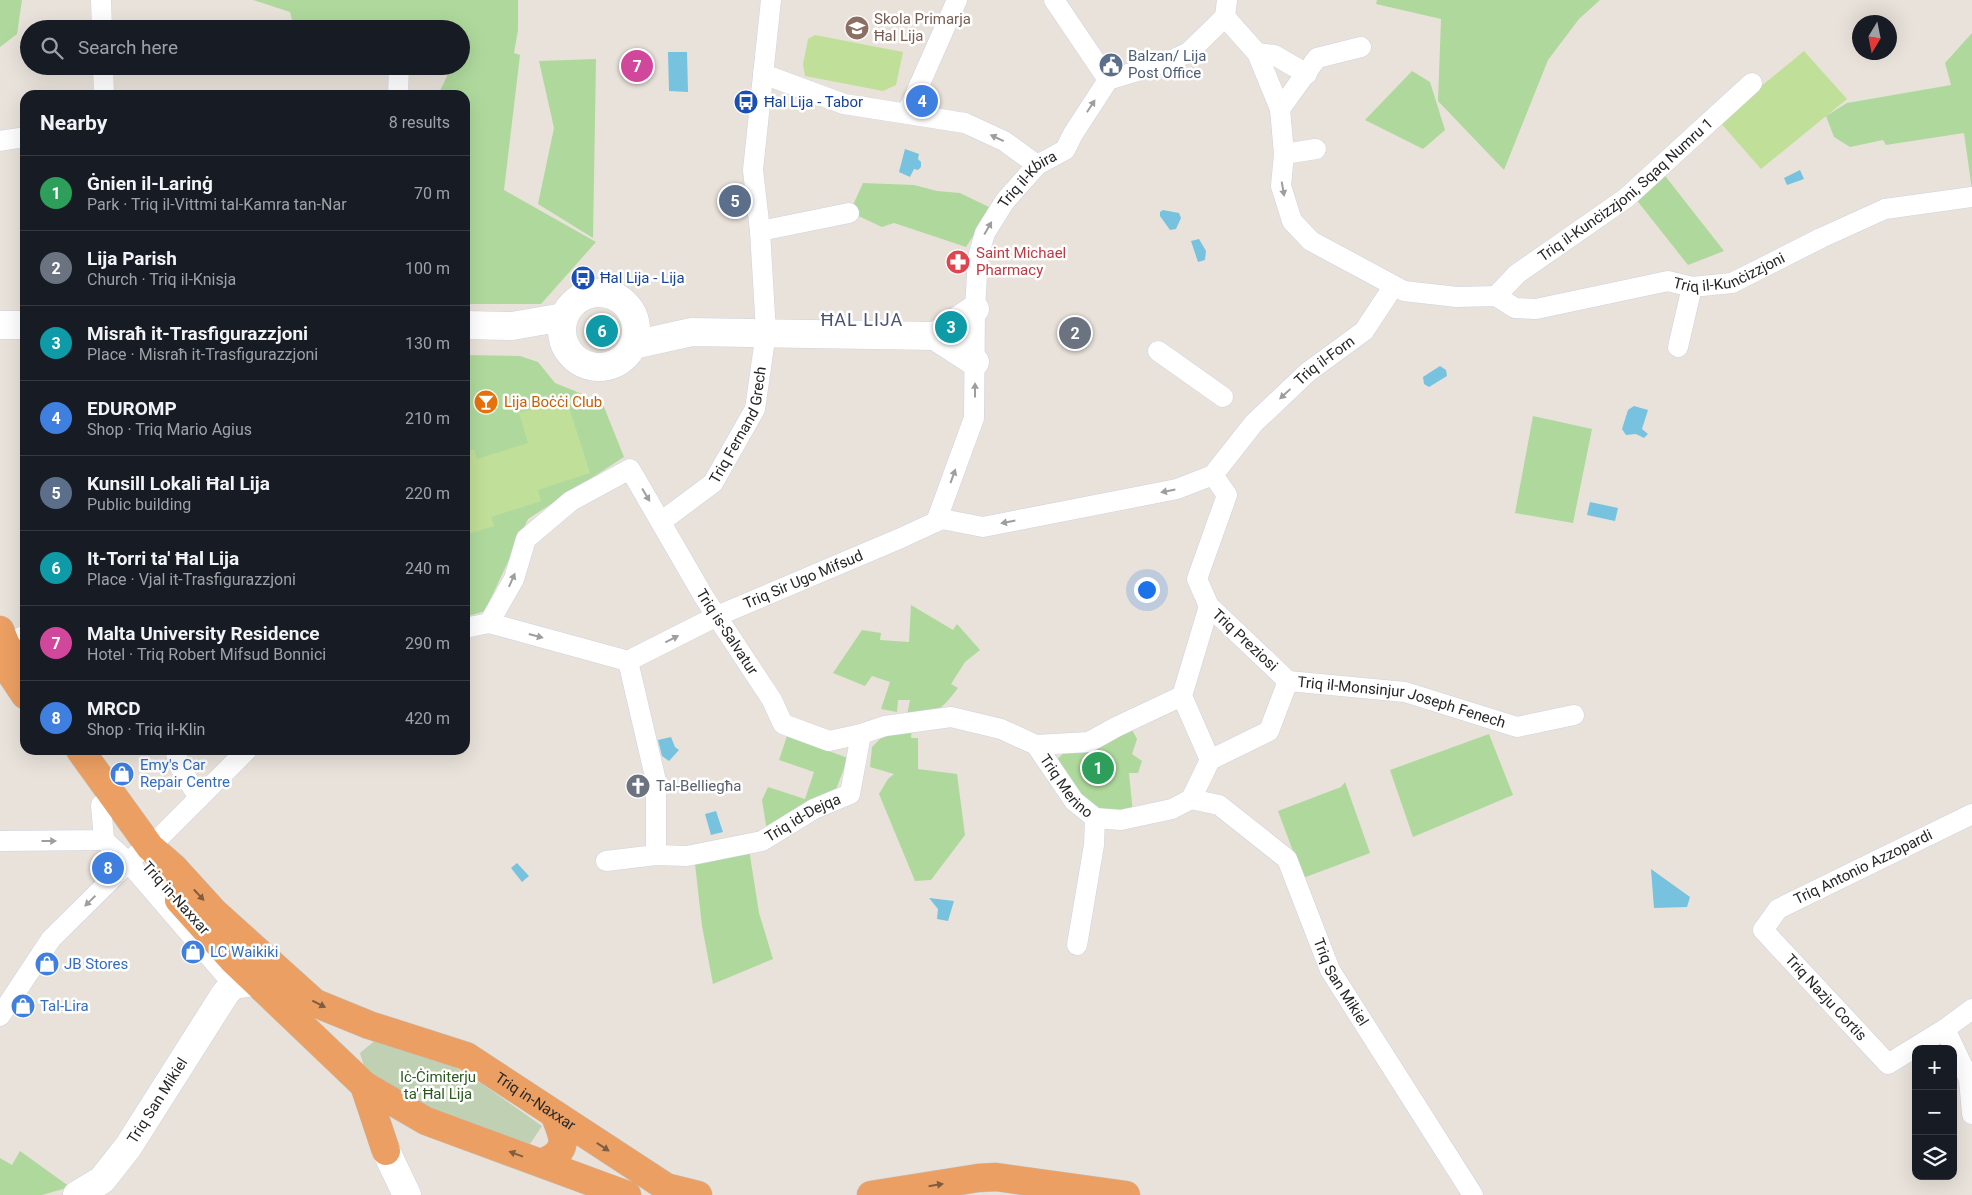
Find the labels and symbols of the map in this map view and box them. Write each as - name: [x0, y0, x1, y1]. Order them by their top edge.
- place label: Skola Primarja Ħal Lija: [874, 10, 971, 45]
- school or university icon: Skola Primarja Ħal Lija: [844, 15, 870, 41]
- north arrow: [1852, 15, 1897, 60]
- pin: 7: [621, 47, 653, 85]
- place label: Balzan/ Lija Post Office: [1128, 47, 1206, 82]
- public building icon: Balzan/ Lija Post Office: [1098, 52, 1124, 78]
- pin: 4: [906, 82, 938, 120]
- bus stop icon: Ħal Lija - Tabor: [733, 89, 759, 115]
- place label: Ħal Lija - Tabor: [764, 93, 863, 111]
- one-way arrow: [1086, 100, 1096, 113]
- street label: Triq il-Kunċizzjoni, Sqaq Numru 1: [1535, 114, 1717, 265]
- one-way arrow: [990, 133, 1004, 141]
- street label: Triq il-Kbira: [994, 147, 1060, 211]
- one-way arrow: [1279, 181, 1287, 197]
- pin: 5: [719, 182, 751, 220]
- one-way arrow: [984, 221, 993, 234]
- place label: Saint Michael Pharmacy: [976, 244, 1066, 279]
- pharmacy icon: Saint Michael Pharmacy: [945, 249, 971, 275]
- street label: Triq il-Kunċizzjoni: [1671, 249, 1788, 296]
- bus stop icon: Ħal Lija - Lija: [570, 265, 596, 291]
- place label: Ħal Lija - Lija: [600, 269, 685, 287]
- pin: 3: [935, 308, 967, 346]
- district label: ĦAL LIJA: [821, 309, 903, 330]
- pin: 6: [586, 312, 618, 350]
- pin: 2: [1059, 314, 1091, 352]
- street label: Triq il-Forn: [1291, 332, 1358, 389]
- street label: Triq Fernand Grech: [706, 365, 770, 487]
- one-way arrow: [971, 382, 979, 398]
- one-way arrow: [1280, 388, 1292, 400]
- bar icon: Lija Boċċi Club: [473, 389, 499, 415]
- place label: Lija Boċċi Club: [504, 393, 602, 411]
- one-way arrow: [949, 468, 957, 483]
- one-way arrow: [1160, 487, 1175, 495]
- one-way arrow: [641, 488, 650, 501]
- one-way arrow: [1000, 518, 1016, 526]
- street label: Triq Sir Ugo Mifsud: [741, 546, 866, 613]
- one-way arrow: [508, 573, 516, 587]
- your location: [1134, 577, 1160, 603]
- street label: Triq is-Salvatur: [692, 586, 762, 678]
- street label: Triq Preziosi: [1209, 605, 1281, 675]
- one-way arrow: [529, 633, 544, 641]
- one-way arrow: [664, 635, 679, 643]
- street label: Triq il-Monsinjur Joseph Fenech: [1297, 673, 1508, 732]
- pin: 1: [1082, 749, 1114, 787]
- street label: Triq Merino: [1036, 751, 1097, 822]
- place label: Emy's Car Repair Centre: [140, 756, 230, 791]
- shop icon: Emy's Car Repair Centre: [109, 761, 135, 787]
- church icon: Tal-Belliegħa: [625, 773, 651, 799]
- place label: Tal-Belliegħa: [656, 777, 741, 795]
- street label: Triq id-Dejqa: [762, 790, 843, 846]
- street label: Triq Antonio Azzopardi: [1791, 826, 1935, 908]
- one-way arrow: [41, 837, 57, 845]
- pin: 8: [92, 849, 124, 887]
- street label: Triq in-Naxxar: [138, 858, 214, 938]
- one-way arrow: [193, 889, 205, 901]
- one-way arrow: [84, 895, 96, 907]
- street label: Triq San Mikiel: [1309, 935, 1372, 1029]
- shop icon: LC Waikiki: [180, 939, 206, 965]
- place label: LC Waikiki: [210, 943, 278, 961]
- shop icon: JB Stores: [34, 951, 60, 977]
- street label: Triq Nazju Cortis: [1781, 951, 1870, 1044]
- place label: JB Stores: [64, 955, 128, 973]
- shop icon: Tal-Lira: [10, 993, 36, 1019]
- place label: Tal-Lira: [40, 997, 89, 1015]
- one-way arrow: [312, 1000, 326, 1008]
- street label: Triq San Mikiel: [123, 1054, 191, 1147]
- park label: Iċ-Ċimiterju ta' Ħal Lija: [400, 1068, 476, 1103]
- street label: Triq in-Naxxar: [492, 1069, 579, 1134]
- one-way arrow: [596, 1142, 609, 1151]
- one-way arrow: [508, 1150, 523, 1158]
- one-way arrow: [929, 1180, 945, 1188]

